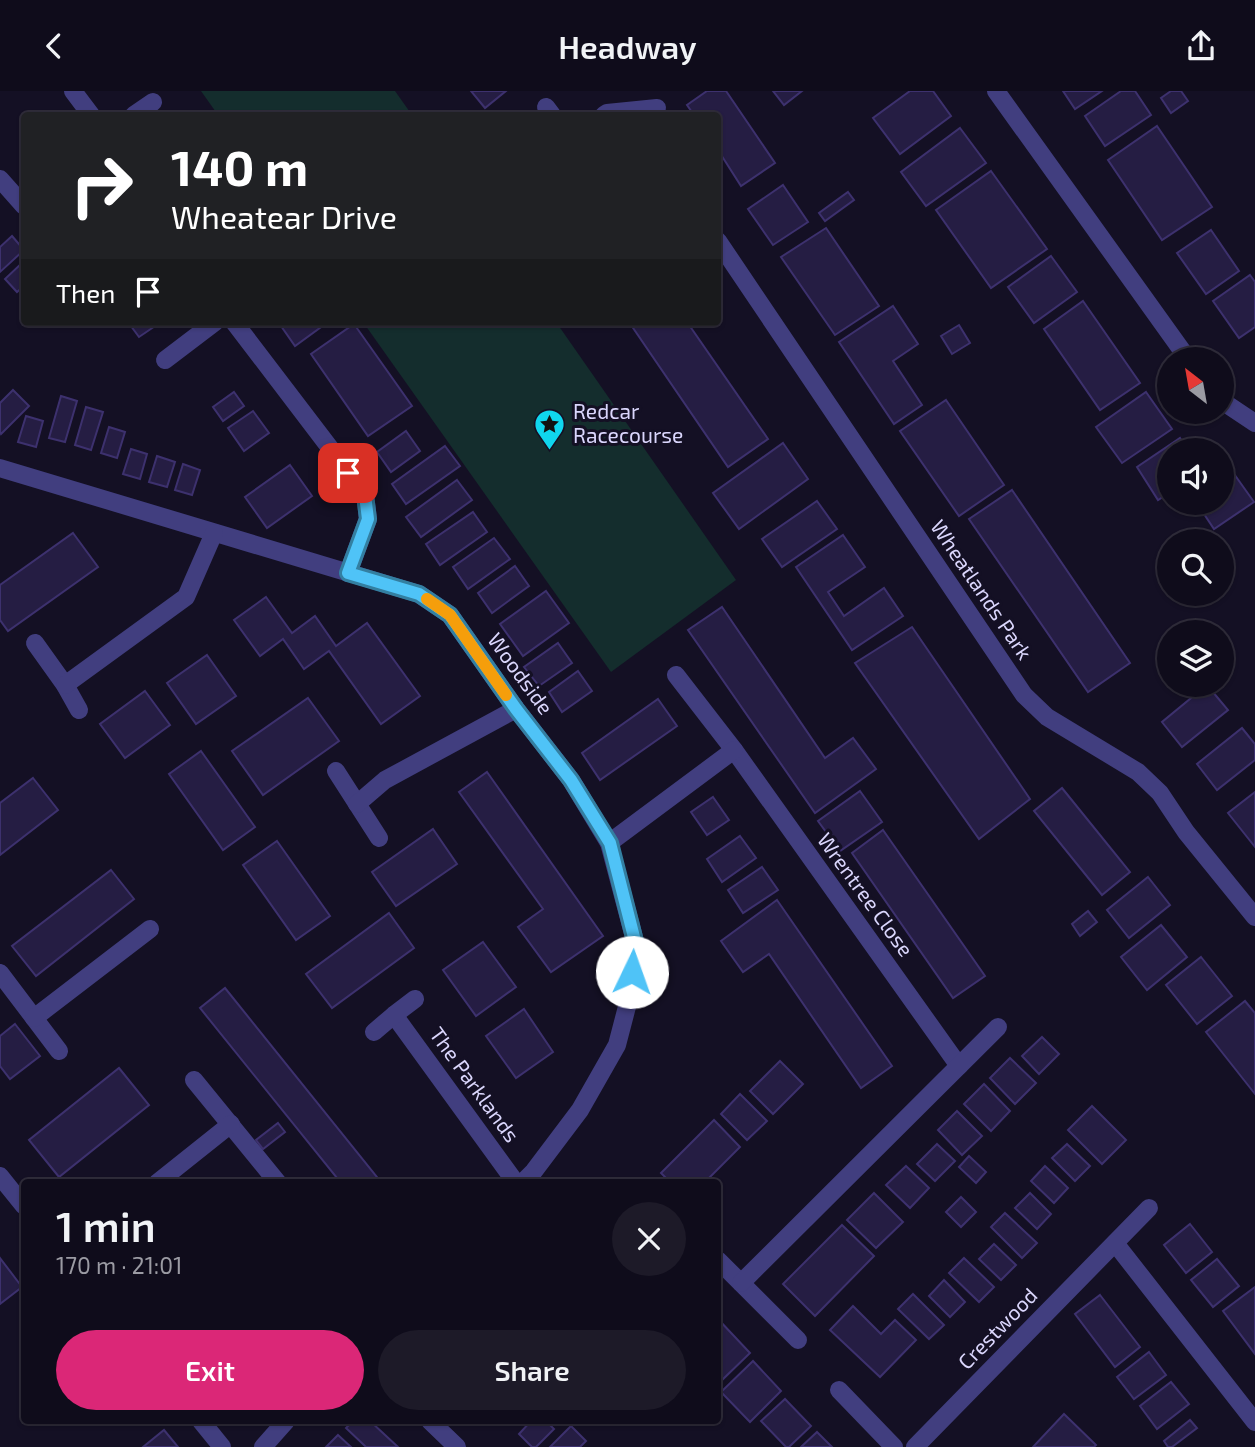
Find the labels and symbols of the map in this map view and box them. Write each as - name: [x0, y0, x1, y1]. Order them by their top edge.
- north arrow: [1157, 347, 1234, 423]
- place label: Redcar Racecourse: [573, 398, 683, 447]
- place icon: Redcar Racecourse: [533, 407, 567, 451]
- pin: [318, 443, 378, 503]
- street label: Wheatlands Park: [926, 515, 1038, 664]
- street label: Woodside: [483, 628, 559, 719]
- street label: Wrentree Close: [813, 827, 919, 961]
- position arrow: [595, 935, 669, 1009]
- street label: The Parklands: [425, 1022, 525, 1146]
- street label: Crestwood: [952, 1282, 1042, 1374]

